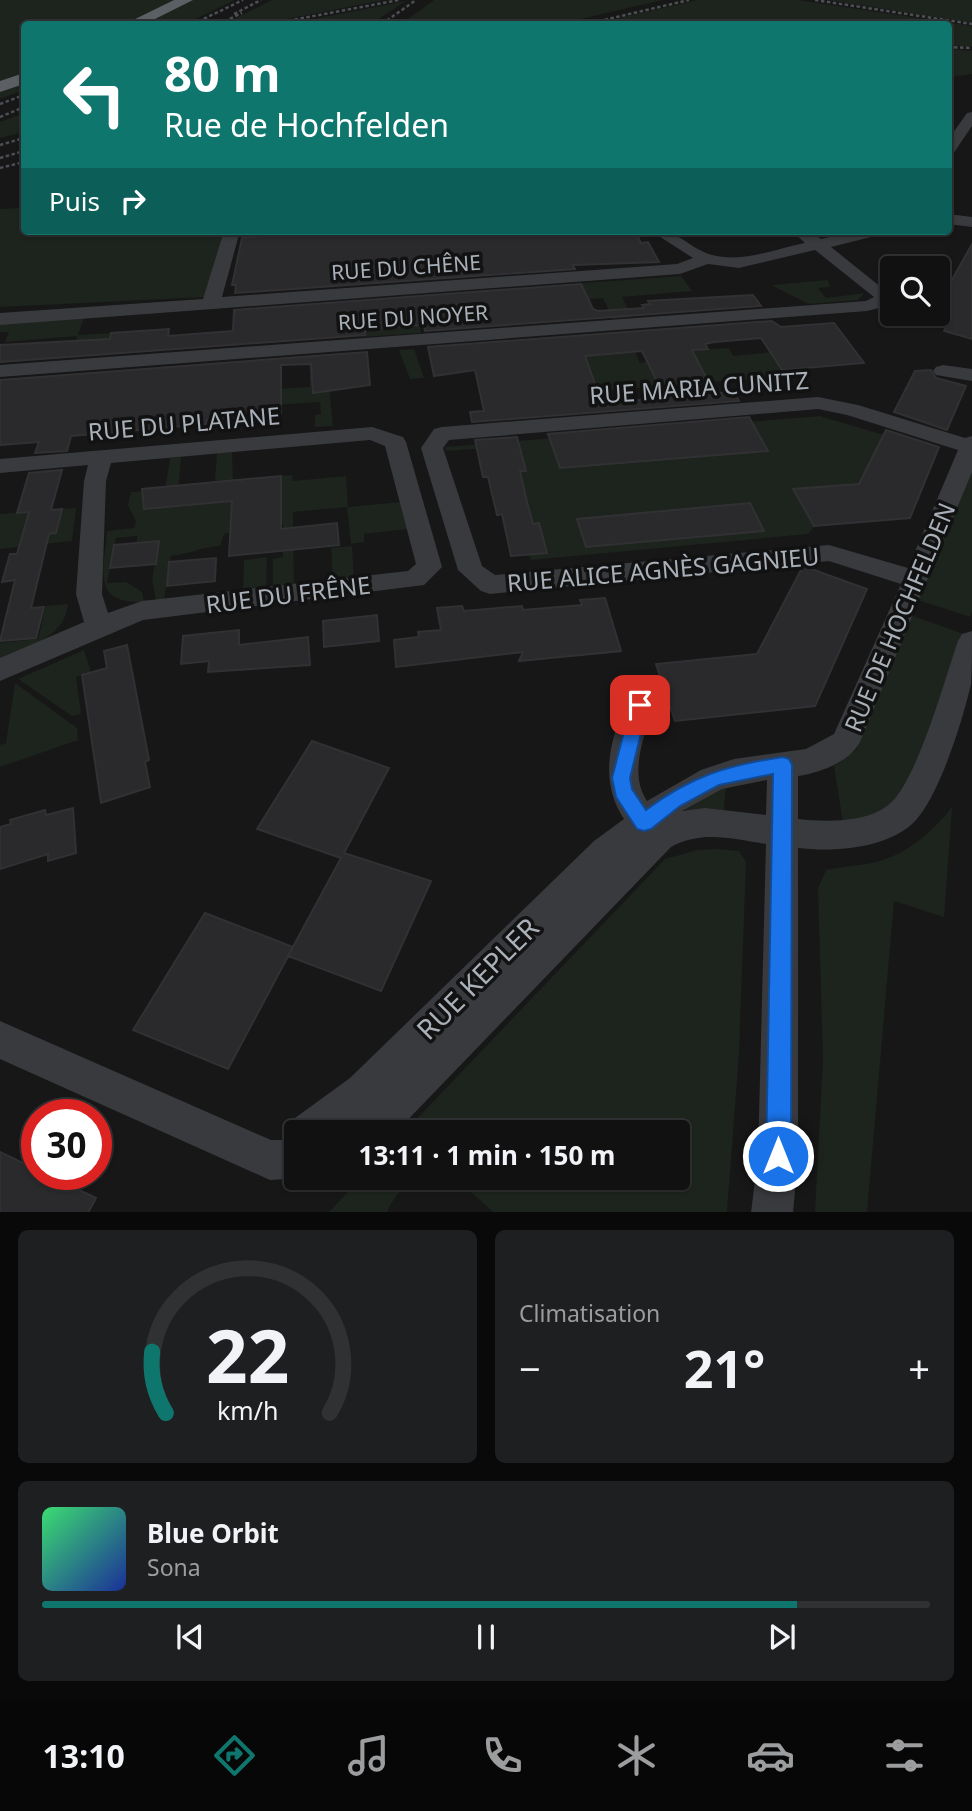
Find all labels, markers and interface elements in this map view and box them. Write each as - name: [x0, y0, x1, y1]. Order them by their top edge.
- text: 80 m: [164, 40, 281, 106]
- icon: left: [49, 49, 140, 140]
- text: Rue de Hochfelden: [164, 103, 449, 146]
- icon: right: [114, 182, 152, 220]
- text: Puis: [49, 183, 100, 219]
- street label: RUE DU CHÊNE: [330, 248, 482, 286]
- map controls: [880, 256, 950, 326]
- button: search: [880, 256, 950, 326]
- street label: RUE DU NOYER: [337, 298, 489, 336]
- street label: RUE MARIA CUNITZ: [588, 363, 810, 411]
- street label: RUE DU PLATANE: [87, 398, 281, 448]
- street label: RUE DE HOCHFELDEN: [836, 497, 962, 737]
- street label: RUE ALICE AGNÈS GAGNIEU: [506, 539, 820, 599]
- street label: RUE DU FRÊNE: [204, 568, 372, 620]
- pin: [610, 675, 670, 735]
- icon: arrive: [621, 686, 659, 724]
- street label: RUE KEPLER: [408, 909, 546, 1047]
- speed limit sign: 30: [21, 1099, 112, 1190]
- position arrow: [741, 1119, 815, 1193]
- text: 13:11 · 1 min · 150 m: [359, 1137, 615, 1173]
- text: Climatisation: [519, 1297, 660, 1329]
- text: 22: [206, 1305, 289, 1404]
- text: 21°: [684, 1332, 765, 1403]
- text: −: [519, 1342, 541, 1394]
- text: +: [908, 1342, 930, 1394]
- text: km/h: [217, 1392, 278, 1426]
- text: Blue Orbit: [147, 1515, 279, 1551]
- text: Sona: [147, 1551, 201, 1583]
- icon: previous: [171, 1618, 209, 1656]
- icon: pause: [467, 1618, 505, 1656]
- icon: next: [763, 1618, 801, 1656]
- icon: directions: [210, 1731, 259, 1780]
- icon: music: [344, 1731, 393, 1780]
- icon: phone: [478, 1731, 527, 1780]
- icon: climate: [612, 1731, 661, 1780]
- icon: car: [746, 1731, 795, 1780]
- icon: filters: [880, 1731, 929, 1780]
- text: 13:10: [43, 1734, 125, 1777]

